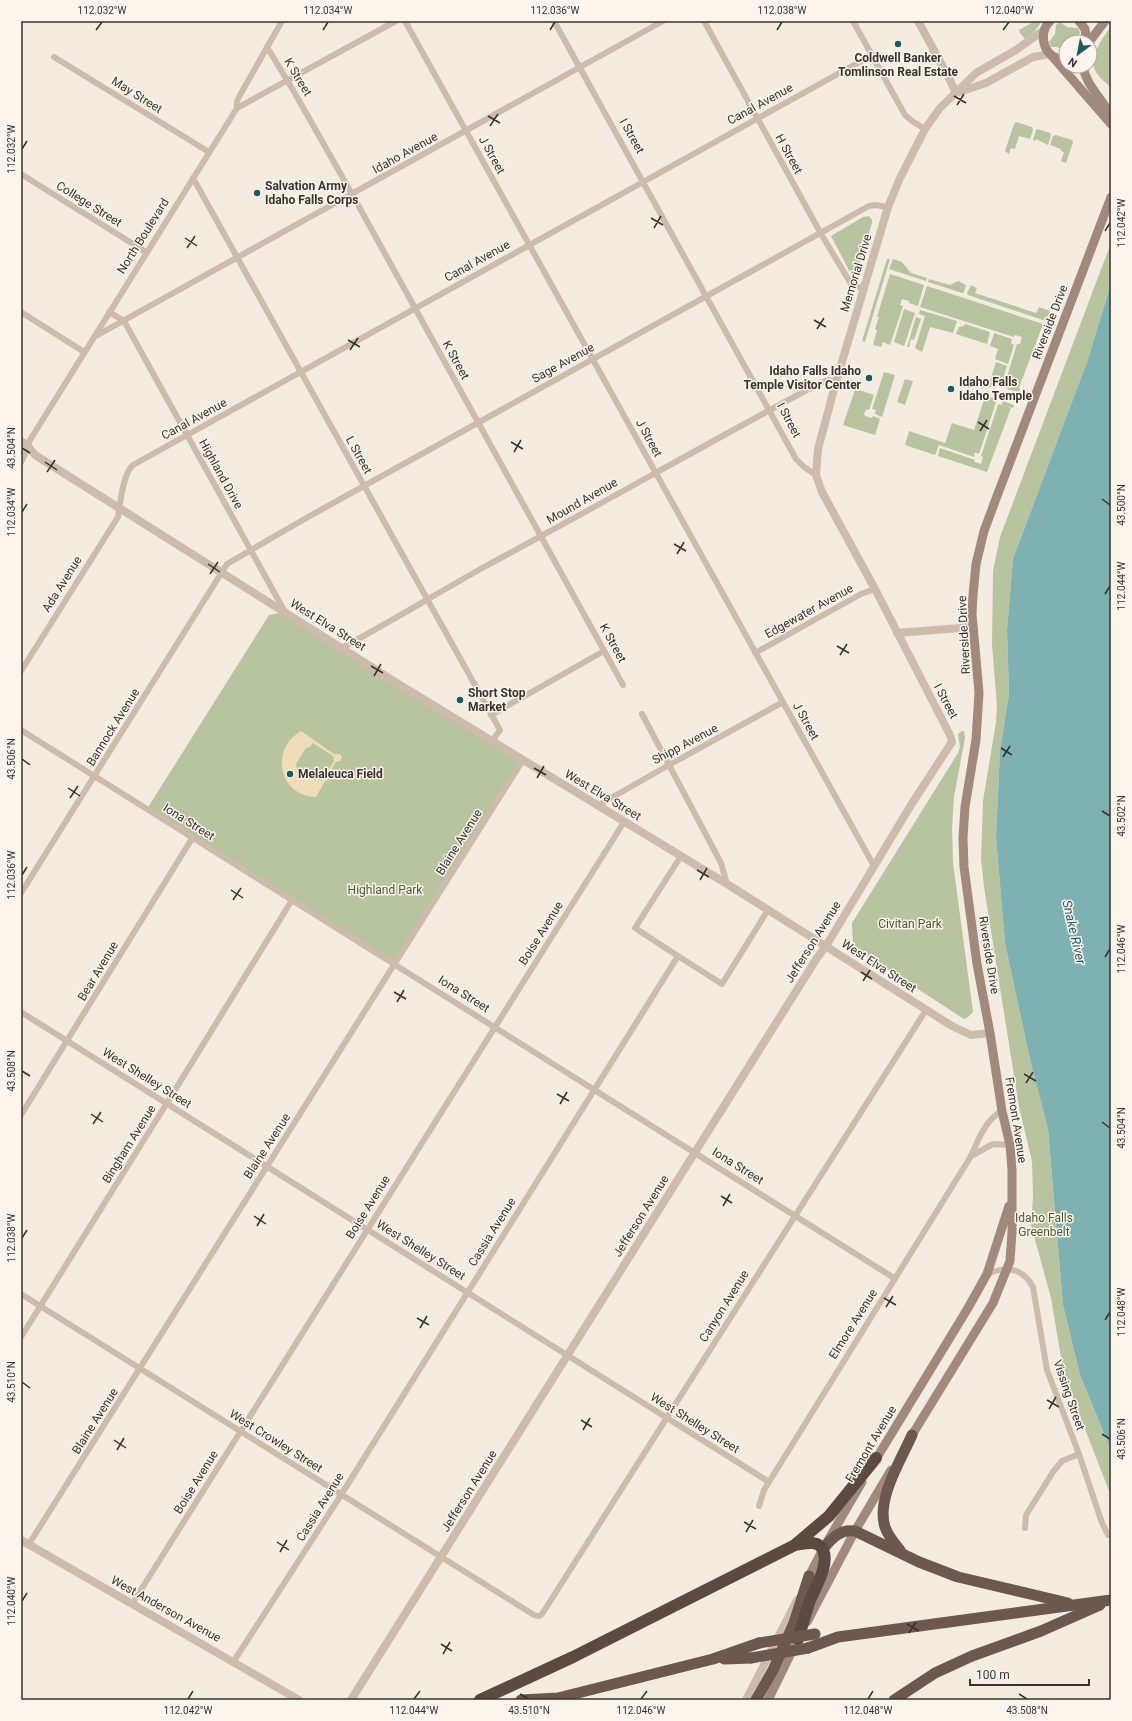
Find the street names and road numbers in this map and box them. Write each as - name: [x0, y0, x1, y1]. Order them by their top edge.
- street label: K Street: [281, 55, 315, 99]
- street label: May Street: [109, 74, 165, 116]
- street label: Canal Avenue: [725, 80, 795, 128]
- street label: I Street: [617, 116, 647, 156]
- street label: Idaho Avenue: [370, 129, 440, 177]
- street label: H Street: [772, 132, 806, 176]
- street label: J Street: [476, 134, 508, 176]
- street label: College Street: [54, 178, 124, 230]
- street label: North Boulevard: [114, 196, 172, 276]
- street label: Memorial Drive: [838, 232, 874, 314]
- street label: Canal Avenue: [442, 237, 512, 285]
- street label: Riverside Drive: [1029, 283, 1071, 361]
- street label: K Street: [440, 338, 472, 382]
- street label: Sage Avenue: [529, 340, 597, 386]
- street label: Canal Avenue: [159, 395, 229, 443]
- street label: I Street: [774, 400, 804, 440]
- street label: J Street: [633, 417, 665, 459]
- street label: L Street: [343, 434, 375, 476]
- street label: Highland Drive: [196, 437, 246, 511]
- street label: Mound Avenue: [544, 475, 620, 527]
- street label: Ada Avenue: [39, 553, 85, 615]
- street label: Edgewater Avenue: [762, 581, 856, 641]
- street label: Riverside Drive: [955, 595, 973, 675]
- street label: West Elva Street: [288, 596, 368, 654]
- street label: K Street: [597, 621, 629, 665]
- street label: I Street: [931, 681, 961, 721]
- street label: Bannock Avenue: [84, 686, 142, 768]
- street label: J Street: [790, 700, 822, 742]
- street label: Shipp Avenue: [650, 721, 720, 767]
- street label: West Elva Street: [562, 767, 644, 823]
- street label: Iona Street: [161, 801, 217, 843]
- street label: Blaine Avenue: [433, 806, 485, 878]
- street label: Boise Avenue: [516, 899, 566, 967]
- street label: Jefferson Avenue: [782, 899, 844, 985]
- street label: Riverside Drive: [976, 915, 1002, 995]
- street label: West Elva Street: [839, 937, 919, 995]
- street label: Bear Avenue: [75, 939, 121, 1003]
- street label: Iona Street: [436, 973, 492, 1015]
- street label: West Shelley Street: [100, 1045, 194, 1111]
- street label: Fremont Avenue: [1002, 1076, 1030, 1164]
- street label: Bingham Avenue: [99, 1102, 159, 1186]
- street label: Blaine Avenue: [241, 1111, 293, 1181]
- street label: Iona Street: [710, 1145, 766, 1187]
- street label: Boise Avenue: [343, 1173, 393, 1241]
- street label: Jefferson Avenue: [610, 1173, 672, 1259]
- street label: Cassia Avenue: [465, 1195, 519, 1269]
- street label: West Shelley Street: [374, 1217, 468, 1283]
- street label: Canyon Avenue: [696, 1267, 752, 1345]
- street label: Elmore Avenue: [826, 1287, 880, 1361]
- street label: Vissing Street: [1050, 1358, 1088, 1432]
- street label: Blaine Avenue: [69, 1385, 121, 1457]
- street label: West Shelley Street: [648, 1390, 742, 1456]
- street label: Fremont Avenue: [843, 1403, 899, 1485]
- street label: West Crowley Street: [227, 1407, 325, 1475]
- street label: Boise Avenue: [171, 1448, 221, 1516]
- street label: Jefferson Avenue: [438, 1448, 500, 1534]
- street label: Cassia Avenue: [293, 1470, 347, 1544]
- street label: West Anderson Avenue: [109, 1573, 223, 1645]

